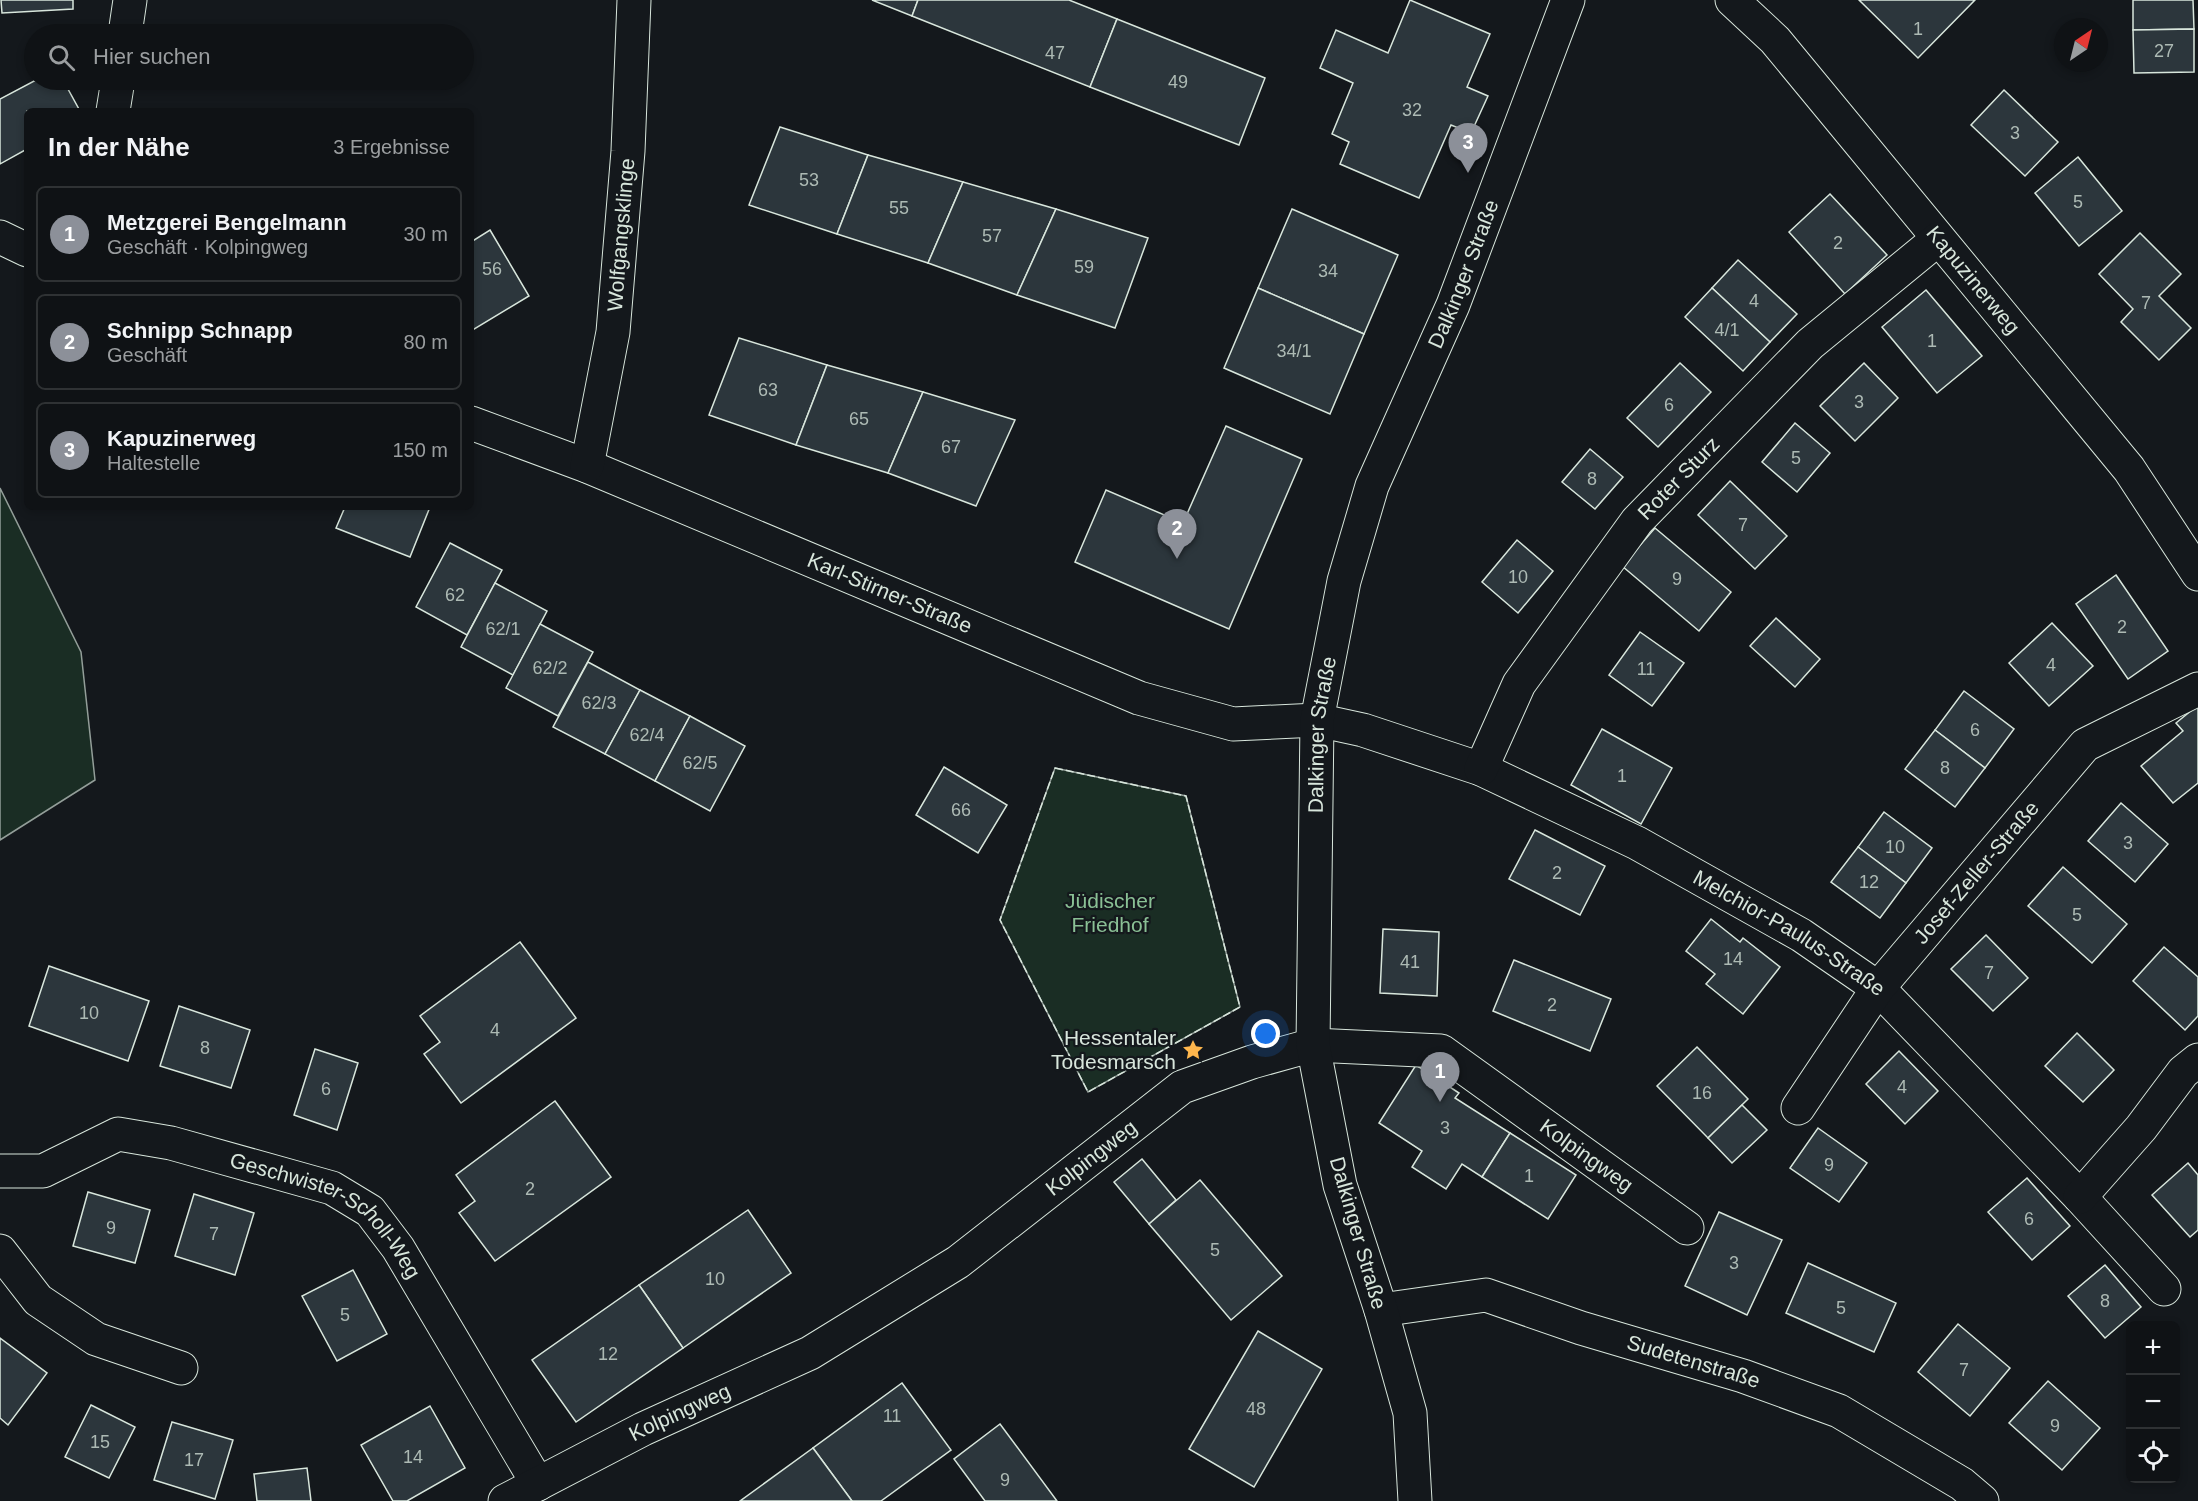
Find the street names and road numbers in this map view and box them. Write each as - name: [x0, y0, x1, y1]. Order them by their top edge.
- street label: Wolfgangsklinge: [603, 157, 638, 312]
- street label: Dalkinger Straße: [1423, 196, 1503, 352]
- street label: Kapuzinerweg: [1922, 221, 2025, 338]
- street label: Roter Sturz: [1633, 432, 1724, 524]
- street label: Karl-Stirner-Straße: [804, 548, 976, 638]
- street label: Dalkinger Straße: [1304, 654, 1340, 813]
- street label: Josef-Zeller-Straße: [1909, 796, 2043, 948]
- street label: Melchior-Paulus-Straße: [1690, 865, 1890, 1000]
- street label: Kolpingweg: [1536, 1114, 1637, 1196]
- street label: Kolpingweg: [1041, 1115, 1141, 1200]
- street label: Geschwister-Scholl-Weg: [228, 1148, 425, 1282]
- street label: Dalkinger Straße: [1326, 1154, 1391, 1312]
- street label: Sudetenstraße: [1624, 1330, 1763, 1392]
- street label: Kolpingweg: [625, 1379, 734, 1445]

